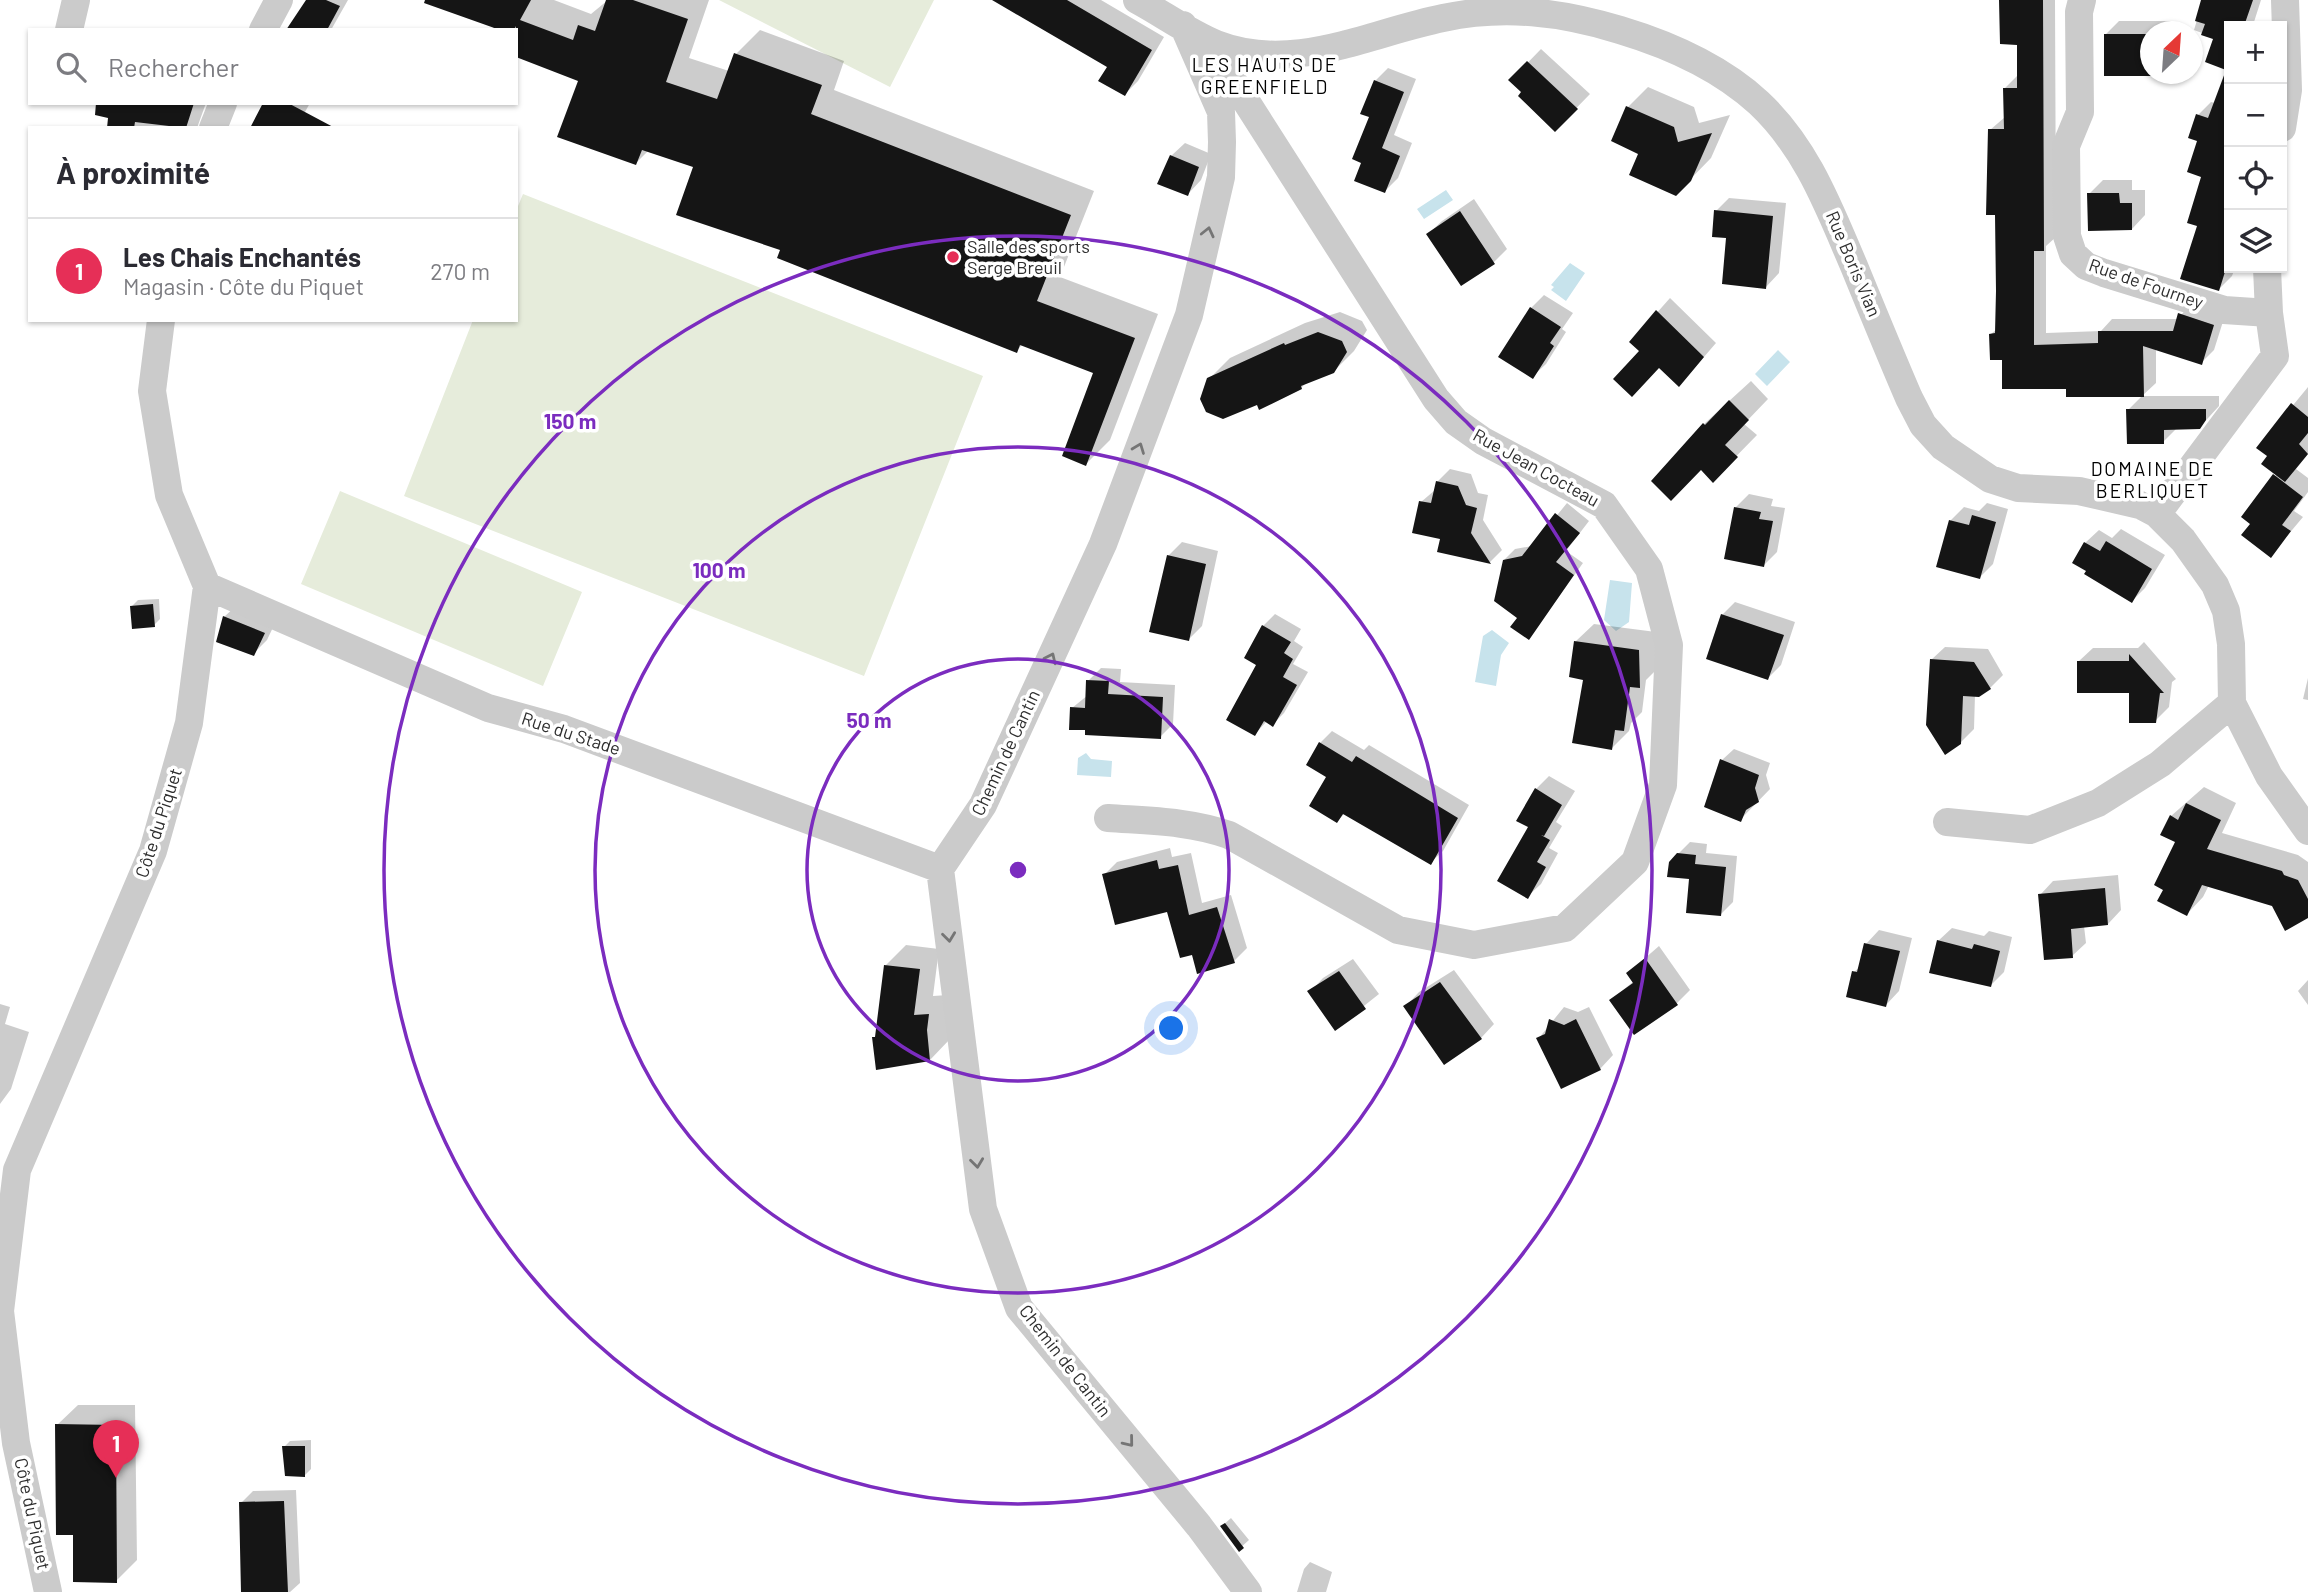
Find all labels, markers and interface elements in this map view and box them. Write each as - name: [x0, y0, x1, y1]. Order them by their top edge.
- north arrow: [2140, 21, 2203, 84]
- map controls: [2224, 21, 2287, 273]
- button: +: [2224, 21, 2287, 84]
- search box: [28, 28, 518, 105]
- icon: search: [52, 48, 90, 86]
- text: Rechercher: [108, 51, 239, 82]
- district label: LES HAUTS DE GREENFIELD: [1192, 53, 1338, 98]
- button: −: [2224, 84, 2287, 147]
- button: locate: [2224, 147, 2287, 210]
- text: À proximité: [56, 154, 210, 190]
- street label: Rue Boris Vian: [1822, 208, 1886, 320]
- button: layers: [2224, 210, 2287, 273]
- one-way arrow: [1200, 226, 1215, 238]
- place label: Salle des sports Serge Breuil: [967, 235, 1090, 278]
- text: Les Chais Enchantés: [123, 241, 361, 272]
- marker: Salle des sports Serge Breuil: [945, 249, 961, 265]
- street label: Rue de Fourney: [2086, 253, 2206, 313]
- text: 1: [75, 257, 83, 285]
- text: 270 m: [430, 257, 490, 285]
- text: Magasin · Côte du Piquet: [123, 272, 364, 300]
- text: 150 m: [544, 408, 596, 433]
- street label: Rue Jean Cocteau: [1470, 423, 1603, 511]
- one-way arrow: [1131, 442, 1145, 454]
- district label: DOMAINE DE BERLIQUET: [2091, 457, 2215, 502]
- text: 100 m: [692, 557, 746, 582]
- one-way arrow: [1043, 652, 1057, 665]
- street label: Chemin de Cantin: [966, 686, 1044, 819]
- street label: Rue du Stade: [519, 707, 624, 759]
- text: 50 m: [846, 707, 892, 732]
- street label: Côte du Piquet: [130, 765, 186, 880]
- centre of rings: [1006, 858, 1030, 882]
- one-way arrow: [941, 931, 956, 943]
- your location: [1154, 1011, 1188, 1045]
- one-way arrow: [970, 1157, 985, 1169]
- street label: Chemin de Cantin: [1015, 1300, 1116, 1421]
- pin: 1: [93, 1420, 139, 1478]
- one-way arrow: [1121, 1434, 1134, 1447]
- street label: Côte du Piquet: [10, 1456, 56, 1572]

